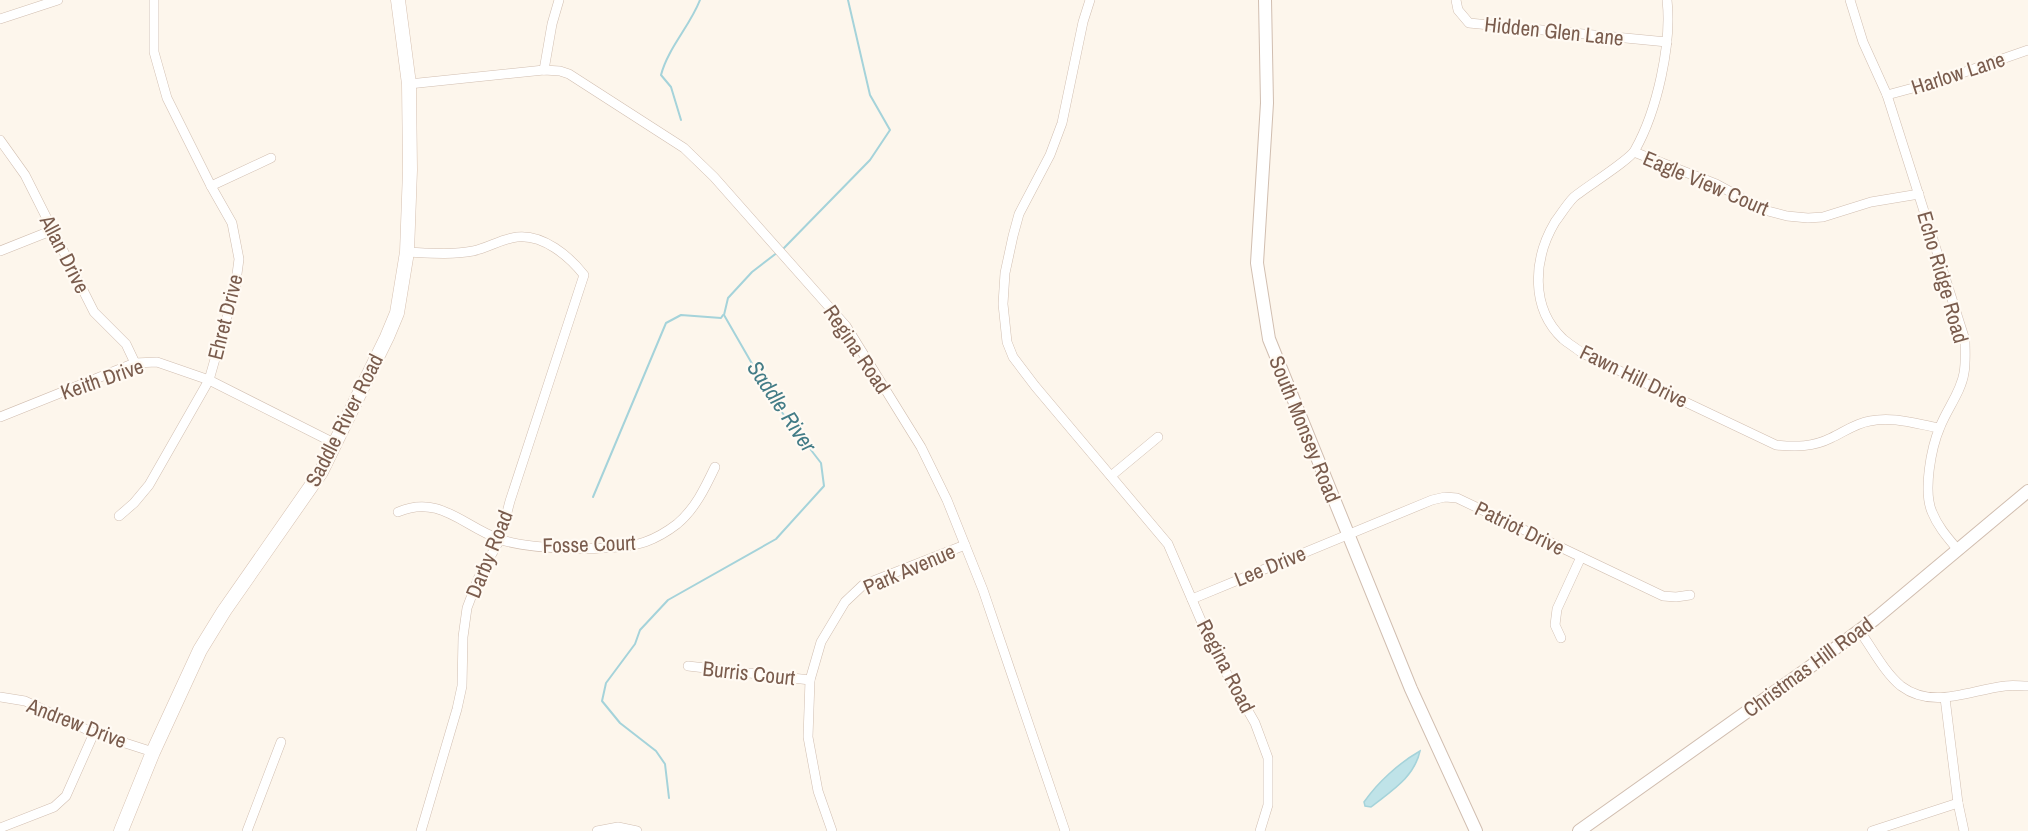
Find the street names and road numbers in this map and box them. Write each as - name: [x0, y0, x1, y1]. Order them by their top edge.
- street label: Hidden Glen Lane: [1483, 9, 1625, 53]
- street label: Harlow Lane: [1908, 44, 2008, 102]
- street label: Eagle View Court: [1639, 144, 1773, 223]
- street label: Echo Ridge Road: [1910, 208, 1976, 346]
- street label: Allan Drive: [33, 209, 97, 298]
- street label: Ehret Drive: [200, 271, 250, 363]
- street label: Regina Road: [817, 299, 897, 399]
- street label: Fawn Hill Drive: [1575, 337, 1693, 415]
- street label: Saddle River Road: [298, 349, 390, 491]
- street label: Keith Drive: [57, 351, 147, 407]
- street label: South Monsey Road: [1262, 351, 1348, 507]
- street label: Patriot Drive: [1470, 494, 1570, 562]
- street label: Darby Road: [458, 506, 520, 602]
- street label: Fosse Court: [542, 528, 636, 560]
- street label: Park Avenue: [859, 537, 959, 601]
- street label: Lee Drive: [1230, 539, 1310, 593]
- street label: Christmas Hill Road: [1737, 610, 1879, 724]
- street label: Regina Road: [1190, 614, 1262, 718]
- street label: Burris Court: [701, 654, 797, 692]
- street label: Andrew Drive: [22, 690, 131, 755]

